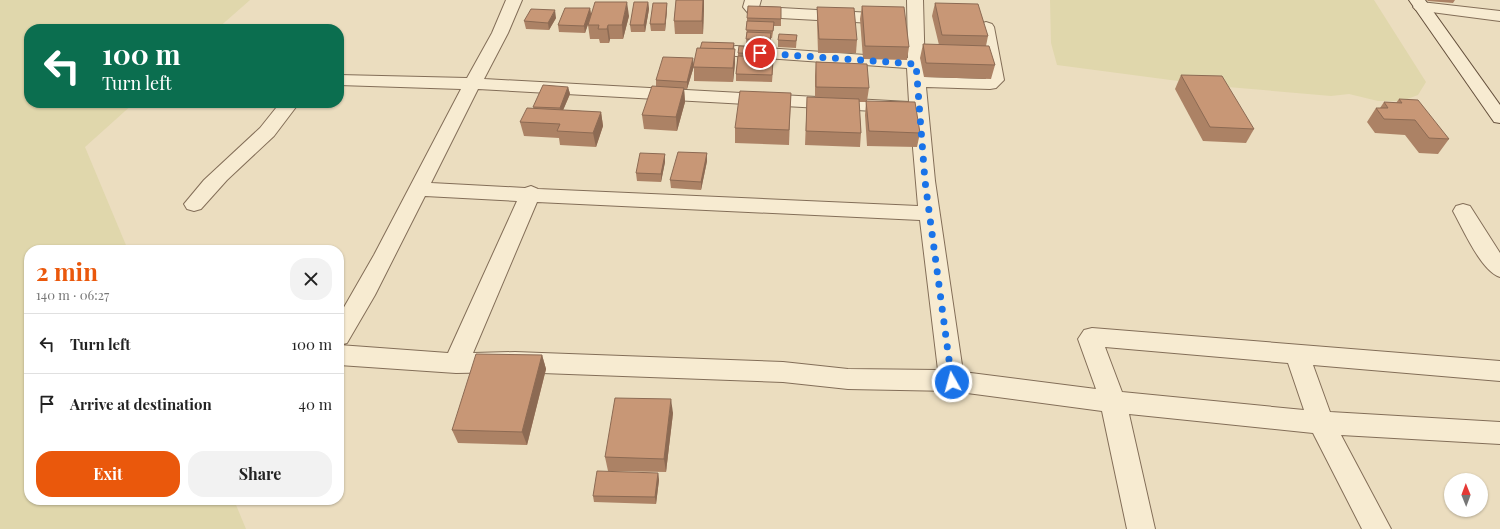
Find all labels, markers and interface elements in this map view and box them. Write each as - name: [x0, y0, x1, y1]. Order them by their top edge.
- text: 100 m: [102, 35, 181, 72]
- pin: [743, 36, 777, 70]
- icon: left: [36, 40, 88, 92]
- icon: arrive: [749, 42, 771, 64]
- text: Turn left: [102, 71, 172, 95]
- text: 2 min: [36, 255, 98, 287]
- button: close: [290, 258, 332, 300]
- text: 140 m · 06:27: [36, 286, 109, 303]
- icon: left: [36, 333, 58, 355]
- text: Turn left: [70, 334, 131, 354]
- text: 100 m: [291, 334, 332, 354]
- position arrow: [931, 361, 973, 403]
- icon: arrive: [36, 393, 58, 415]
- text: Arrive at destination: [70, 394, 212, 414]
- text: 40 m: [299, 394, 332, 414]
- button: Exit: [36, 451, 180, 497]
- button: Share: [188, 451, 332, 497]
- north arrow: [1444, 473, 1488, 517]
- map controls: [1444, 473, 1488, 517]

